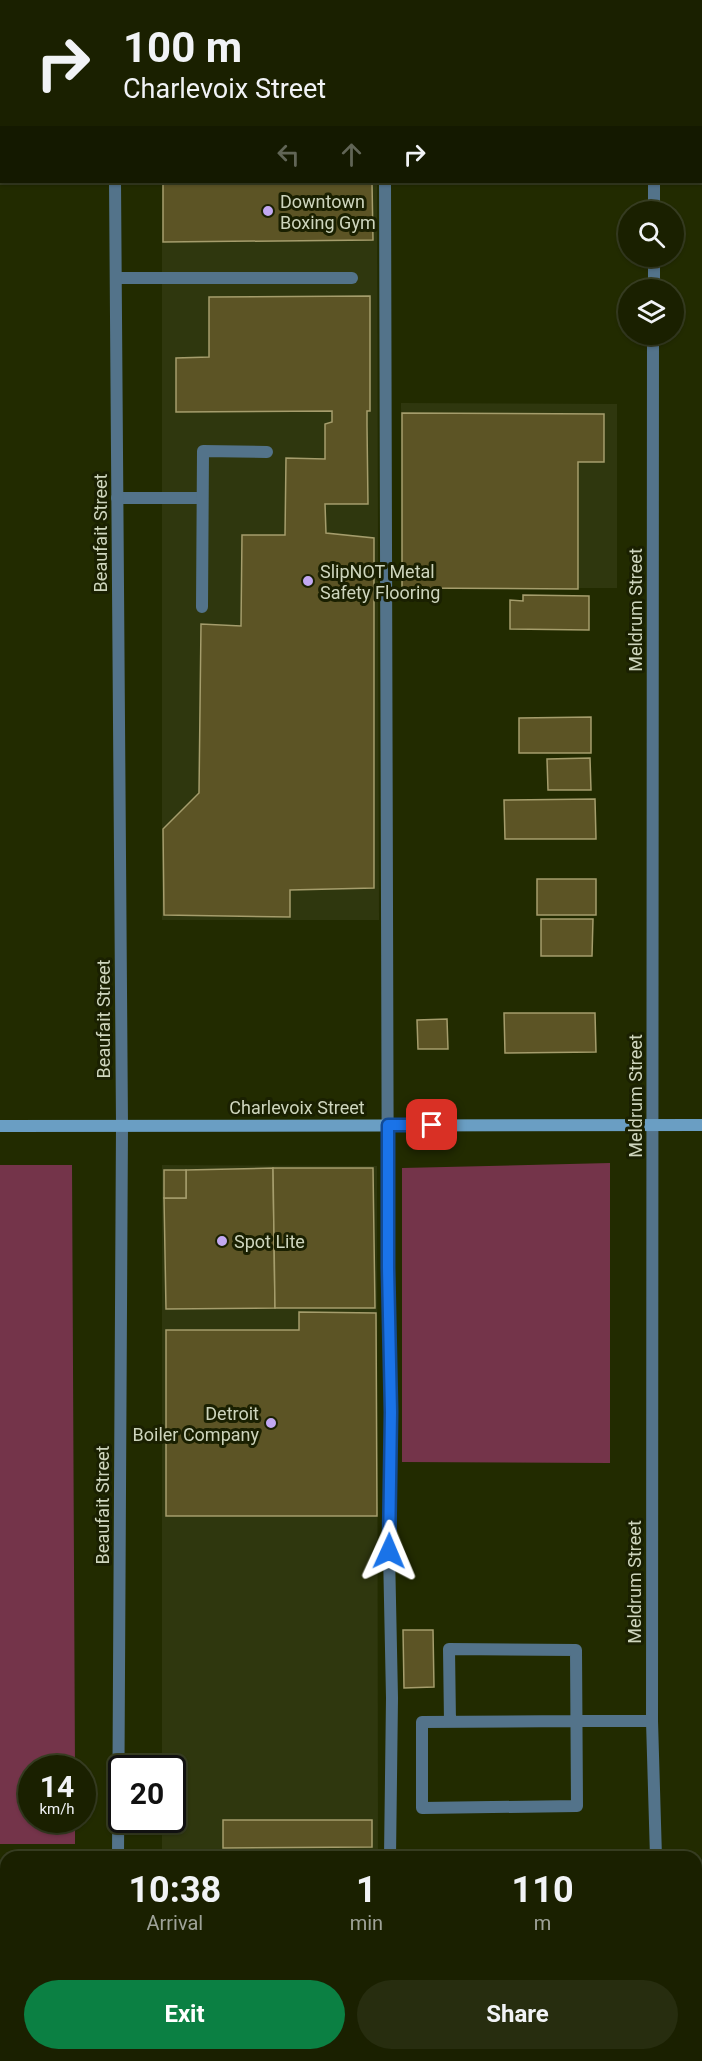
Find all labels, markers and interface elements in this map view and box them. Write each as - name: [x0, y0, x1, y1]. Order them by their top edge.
- text: 100 m: [123, 23, 242, 72]
- icon: right: [24, 24, 102, 102]
- text: Charlevoix Street: [123, 73, 326, 105]
- icon: left: [272, 138, 305, 171]
- icon: ahead: [335, 138, 368, 171]
- icon: right: [398, 138, 431, 171]
- place label: Downtown Boxing Gym: [280, 191, 376, 233]
- map controls: [618, 201, 684, 345]
- button: search: [618, 201, 684, 267]
- marker: Downtown Boxing Gym: [261, 204, 275, 218]
- button: layers: [618, 279, 684, 345]
- street label: Beaufait Street: [90, 474, 111, 592]
- street label: Meldrum Street: [625, 548, 646, 672]
- place label: SlipNOT Metal Safety Flooring: [320, 561, 440, 603]
- marker: SlipNOT Metal Safety Flooring: [301, 574, 315, 588]
- street label: Beaufait Street: [93, 960, 114, 1078]
- street label: Meldrum Street: [625, 1034, 646, 1158]
- street label: Charlevoix Street: [229, 1097, 365, 1118]
- pin: [406, 1099, 457, 1150]
- icon: arrive: [415, 1108, 448, 1141]
- place label: Spot Lite: [234, 1231, 305, 1252]
- marker: Spot Lite: [215, 1234, 229, 1248]
- place label: Detroit Boiler Company: [133, 1403, 259, 1445]
- marker: Detroit Boiler Company: [264, 1416, 278, 1430]
- street label: Beaufait Street: [92, 1446, 113, 1564]
- position arrow: [357, 1519, 421, 1583]
- street label: Meldrum Street: [624, 1520, 645, 1644]
- speed limit sign: 20: [108, 1755, 186, 1833]
- text: 14: [40, 1769, 74, 1804]
- text: km/h: [39, 1800, 75, 1818]
- text: 10:38: [128, 1869, 221, 1911]
- text: 1: [356, 1869, 377, 1911]
- text: 110: [512, 1869, 574, 1911]
- text: Arrival: [146, 1911, 203, 1935]
- text: min: [350, 1911, 383, 1935]
- text: m: [534, 1911, 551, 1935]
- button: Exit: [24, 1980, 345, 2049]
- button: Share: [357, 1980, 678, 2049]

